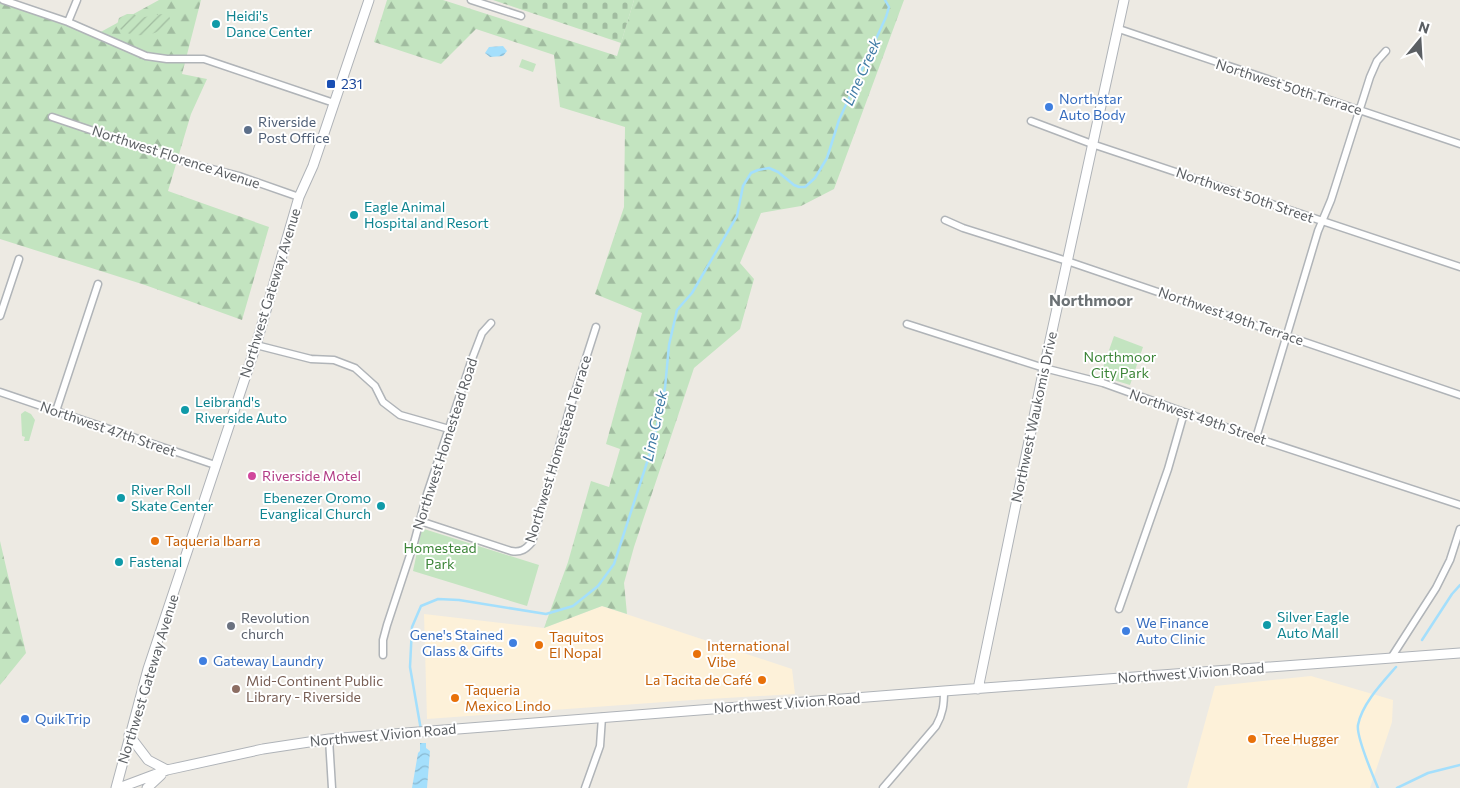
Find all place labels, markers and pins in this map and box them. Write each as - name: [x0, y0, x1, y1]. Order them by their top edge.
- place label: Heidi's Dance Center: [226, 7, 313, 40]
- marker: Heidi's Dance Center: [210, 18, 222, 30]
- place label: 231: [341, 75, 363, 92]
- marker: 231: [325, 78, 337, 90]
- place label: Northstar Auto Body: [1059, 90, 1126, 123]
- marker: Northstar Auto Body: [1043, 101, 1055, 113]
- place label: Riverside Post Office: [258, 113, 330, 146]
- marker: Riverside Post Office: [242, 124, 254, 136]
- place label: Eagle Animal Hospital and Resort: [364, 198, 489, 231]
- marker: Eagle Animal Hospital and Resort: [348, 209, 360, 221]
- place label: Leibrand's Riverside Auto: [195, 393, 287, 426]
- marker: Leibrand's Riverside Auto: [179, 404, 191, 416]
- place label: Riverside Motel: [262, 467, 361, 484]
- marker: Riverside Motel: [246, 470, 258, 482]
- place label: River Roll Skate Center: [131, 481, 214, 514]
- place label: Ebenezer Oromo Evanglical Church: [260, 489, 371, 522]
- marker: River Roll Skate Center: [115, 492, 127, 504]
- marker: Ebenezer Oromo Evanglical Church: [375, 500, 387, 512]
- place label: Taqueria Ibarra: [165, 532, 261, 549]
- marker: Taqueria Ibarra: [149, 535, 161, 547]
- place label: Fastenal: [129, 553, 182, 570]
- marker: Fastenal: [113, 556, 125, 568]
- place label: Silver Eagle Auto Mall: [1277, 608, 1349, 641]
- place label: Revolution church: [241, 609, 310, 642]
- place label: We Finance Auto Clinic: [1136, 614, 1209, 647]
- marker: Silver Eagle Auto Mall: [1261, 619, 1273, 631]
- marker: Revolution church: [225, 620, 237, 632]
- marker: We Finance Auto Clinic: [1120, 625, 1132, 637]
- place label: Gene's Stained Glass & Gifts: [410, 626, 503, 659]
- place label: Taquitos El Nopal: [549, 628, 604, 661]
- marker: Gene's Stained Glass & Gifts: [507, 637, 519, 649]
- place label: International Vibe: [707, 637, 790, 670]
- marker: Taquitos El Nopal: [533, 639, 545, 651]
- marker: International Vibe: [691, 648, 703, 660]
- place label: Gateway Laundry: [213, 652, 324, 669]
- marker: Gateway Laundry: [197, 655, 209, 667]
- place label: La Tacita de Café: [645, 671, 752, 688]
- place label: Mid-Continent Public Library - Riverside: [246, 672, 383, 705]
- marker: La Tacita de Café: [756, 674, 768, 686]
- place label: Taqueria Mexico Lindo: [465, 681, 551, 714]
- marker: Mid-Continent Public Library - Riverside: [230, 683, 242, 695]
- marker: Taqueria Mexico Lindo: [449, 692, 461, 704]
- place label: QuikTrip: [35, 710, 91, 727]
- marker: QuikTrip: [19, 713, 31, 725]
- place label: Tree Hugger: [1262, 730, 1339, 747]
- marker: Tree Hugger: [1246, 733, 1258, 745]

